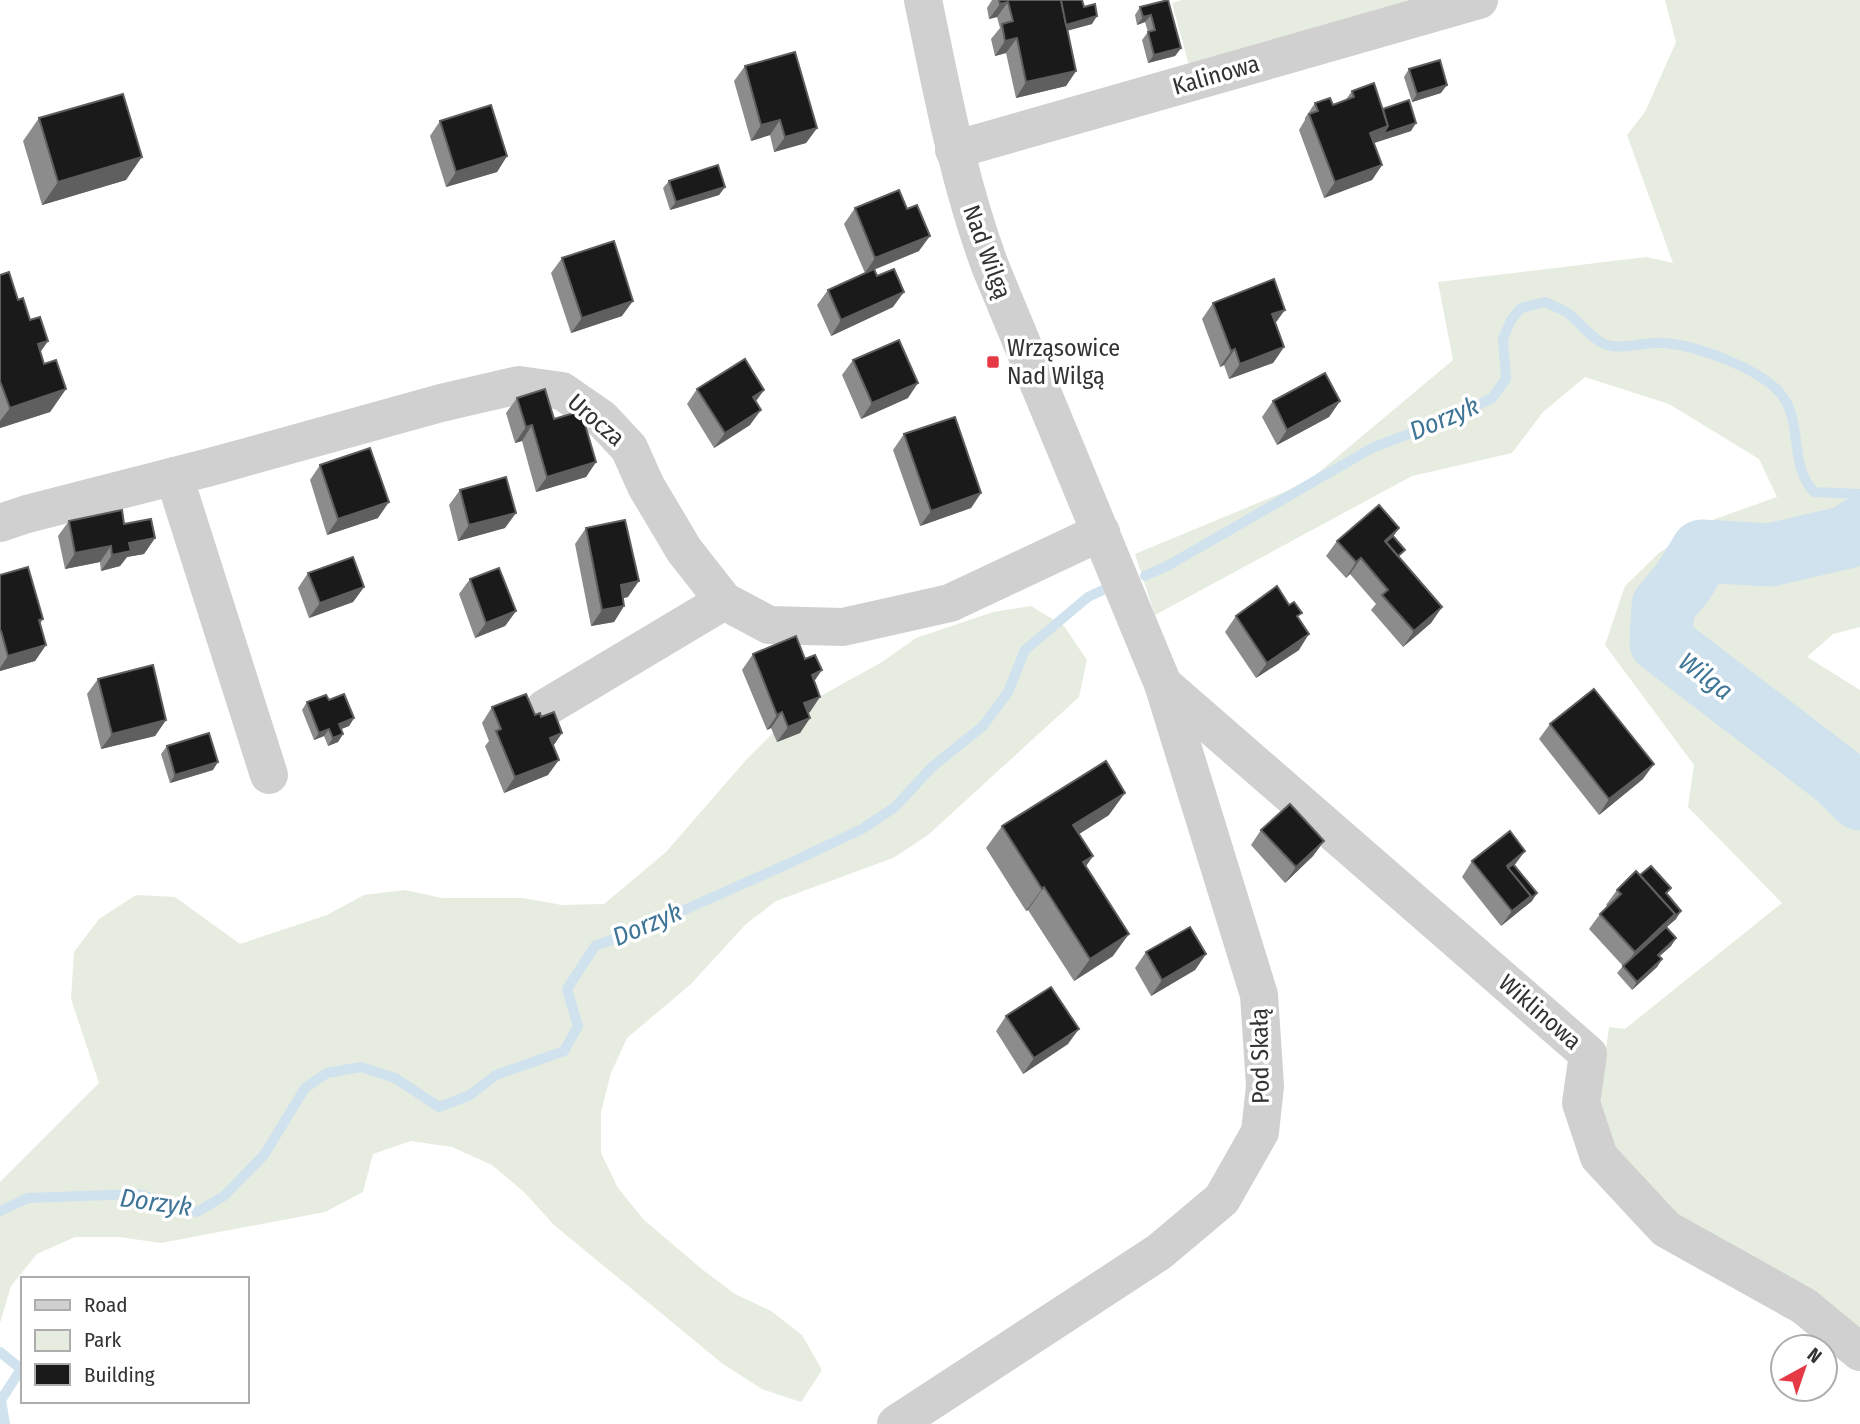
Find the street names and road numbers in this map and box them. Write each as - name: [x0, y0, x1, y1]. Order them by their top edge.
- street label: Kalinowa: [1169, 49, 1263, 101]
- street label: Nad Wilgą: [957, 201, 1017, 303]
- street label: Urocza: [562, 388, 630, 452]
- street label: Wiklinowa: [1493, 969, 1587, 1055]
- street label: Pod Skałą: [1245, 1008, 1275, 1104]

